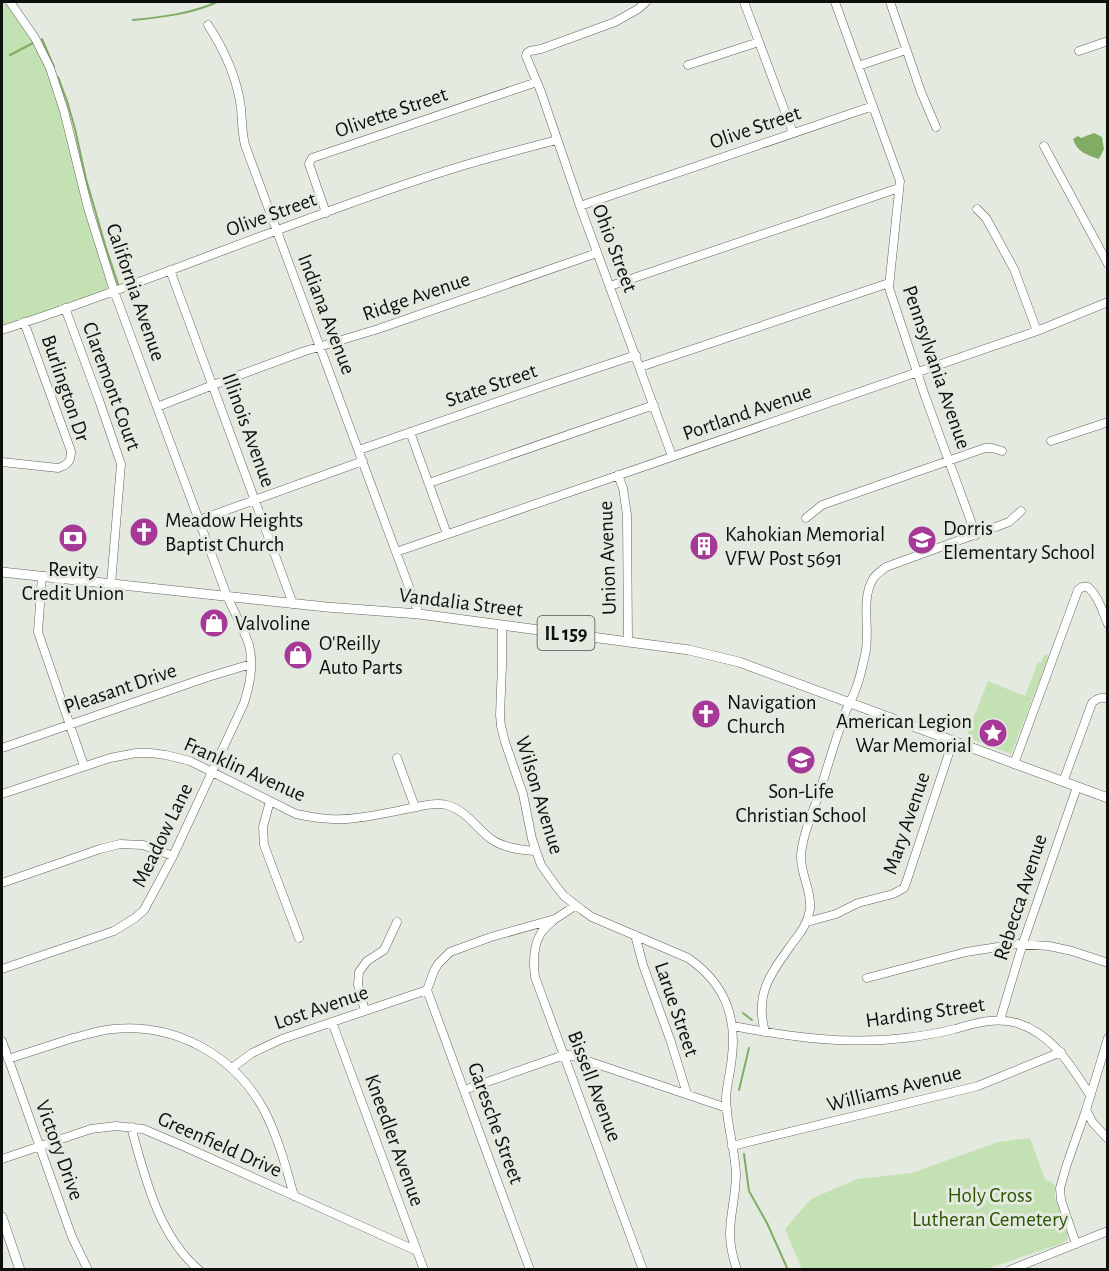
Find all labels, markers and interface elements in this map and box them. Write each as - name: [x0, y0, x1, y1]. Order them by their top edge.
- street label: Olivette Street: [332, 83, 450, 142]
- street label: Olive Street: [707, 102, 804, 153]
- street label: Olive Street: [223, 188, 320, 241]
- street label: Ohio Street: [588, 201, 641, 295]
- street label: California Avenue: [102, 221, 169, 364]
- street label: Indiana Avenue: [294, 251, 359, 377]
- street label: Ridge Avenue: [360, 268, 473, 325]
- street label: Pennsylvania Avenue: [899, 283, 974, 452]
- street label: Claremont Court: [79, 319, 145, 453]
- street label: Burlington Dr: [38, 332, 94, 444]
- street label: State Street: [443, 360, 540, 411]
- street label: Illinois Avenue: [218, 370, 279, 490]
- street label: Portland Avenue: [680, 381, 814, 444]
- street label: Union Avenue: [595, 501, 620, 615]
- place label: Meadow Heights Baptist Church: [165, 510, 303, 555]
- church icon: Meadow Heights Baptist Church: [128, 516, 160, 548]
- place label: Dorris Elementary School: [943, 518, 1095, 563]
- bank icon: Revity Credit Union: [57, 522, 89, 554]
- place label: Kahokian Memorial VFW Post 5691: [725, 524, 885, 569]
- school or university icon: Dorris Elementary School: [906, 524, 938, 556]
- building icon: Kahokian Memorial VFW Post 5691: [688, 530, 720, 562]
- place label: Revity Credit Union: [22, 559, 124, 604]
- street label: Vandalia Street: [398, 584, 524, 621]
- shop icon: Valvoline: [198, 607, 230, 639]
- place label: Valvoline: [235, 613, 310, 634]
- road number: IL 159: [538, 616, 594, 650]
- place label: O'Reilly Auto Parts: [319, 633, 403, 678]
- shop icon: O'Reilly Auto Parts: [282, 639, 314, 671]
- street label: Pleasant Drive: [61, 659, 179, 718]
- place label: Navigation Church: [727, 692, 817, 737]
- church icon: Navigation Church: [690, 698, 722, 730]
- place label: American Legion War Memorial: [836, 711, 972, 756]
- place icon: American Legion War Memorial: [977, 717, 1009, 749]
- street label: Franklin Avenue: [181, 733, 309, 806]
- street label: Wilson Avenue: [512, 734, 567, 857]
- school or university icon: Son-Life Christian School: [785, 744, 817, 776]
- street label: Mary Avenue: [879, 769, 934, 877]
- street label: Meadow Lane: [128, 780, 197, 891]
- place label: Son-Life Christian School: [735, 781, 867, 826]
- street label: Rebecca Avenue: [990, 831, 1051, 963]
- street label: Larue Street: [651, 959, 703, 1059]
- street label: Lost Avenue: [271, 982, 371, 1033]
- street label: Harding Street: [864, 994, 986, 1031]
- street label: Bissell Avenue: [564, 1028, 625, 1144]
- street label: Garesche Street: [464, 1060, 527, 1187]
- street label: Williams Avenue: [825, 1062, 964, 1115]
- street label: Kneedler Avenue: [361, 1071, 428, 1209]
- street label: Victory Drive: [32, 1097, 87, 1203]
- street label: Greenfield Drive: [155, 1108, 285, 1181]
- park label: Holy Cross Lutheran Cemetery: [912, 1185, 1068, 1230]

